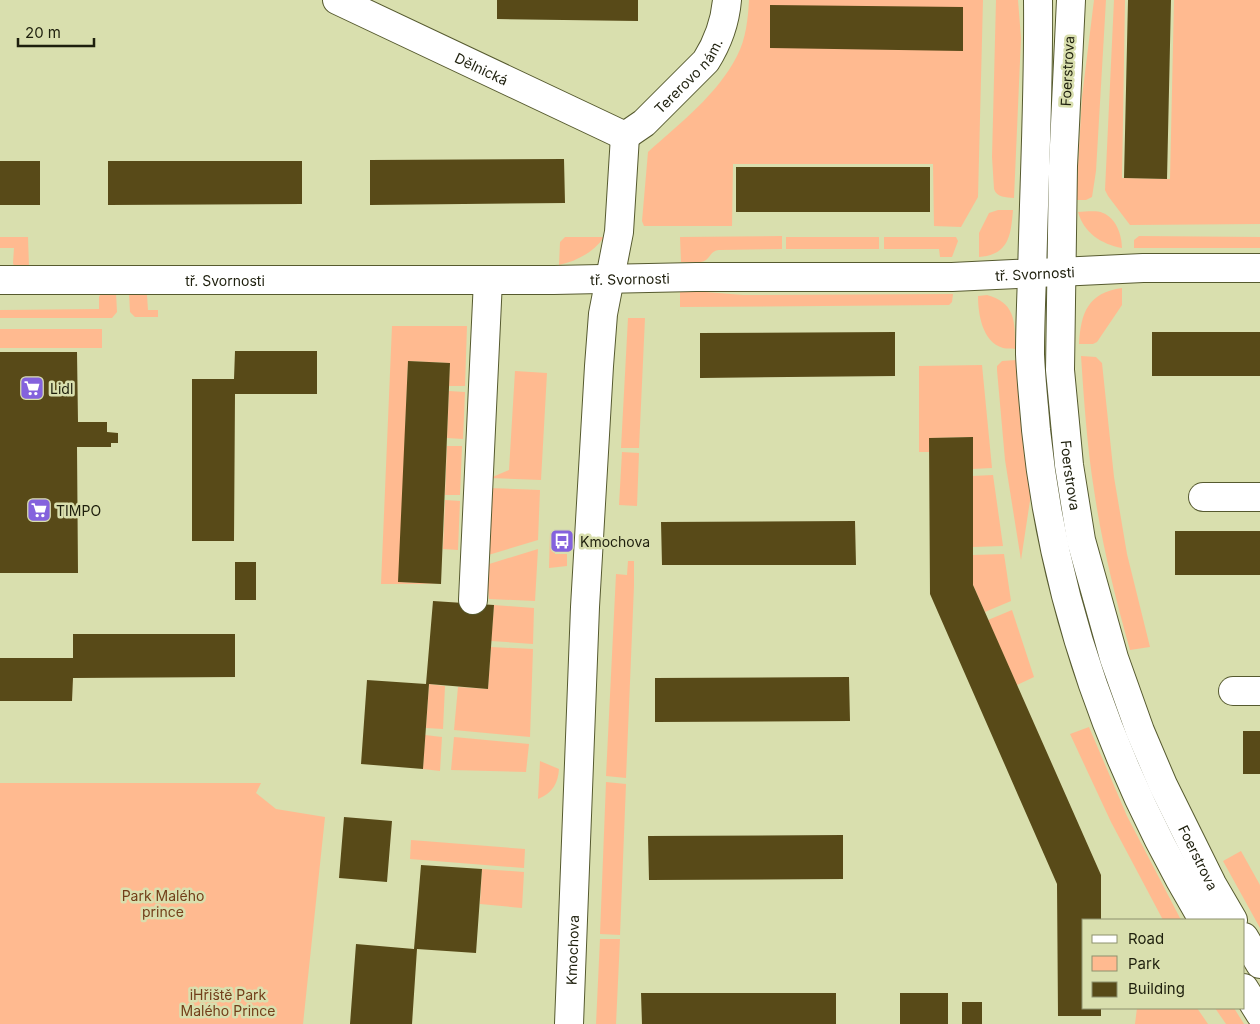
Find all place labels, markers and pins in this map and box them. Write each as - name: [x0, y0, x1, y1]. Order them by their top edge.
- supermarket icon: Lidl: [19, 375, 45, 401]
- place label: Lidl: [50, 380, 73, 397]
- supermarket icon: TIMPO: [26, 497, 52, 523]
- place label: TIMPO: [56, 502, 101, 519]
- bus stop icon: Kmochova: [549, 528, 575, 554]
- place label: Kmochova: [580, 533, 650, 550]

